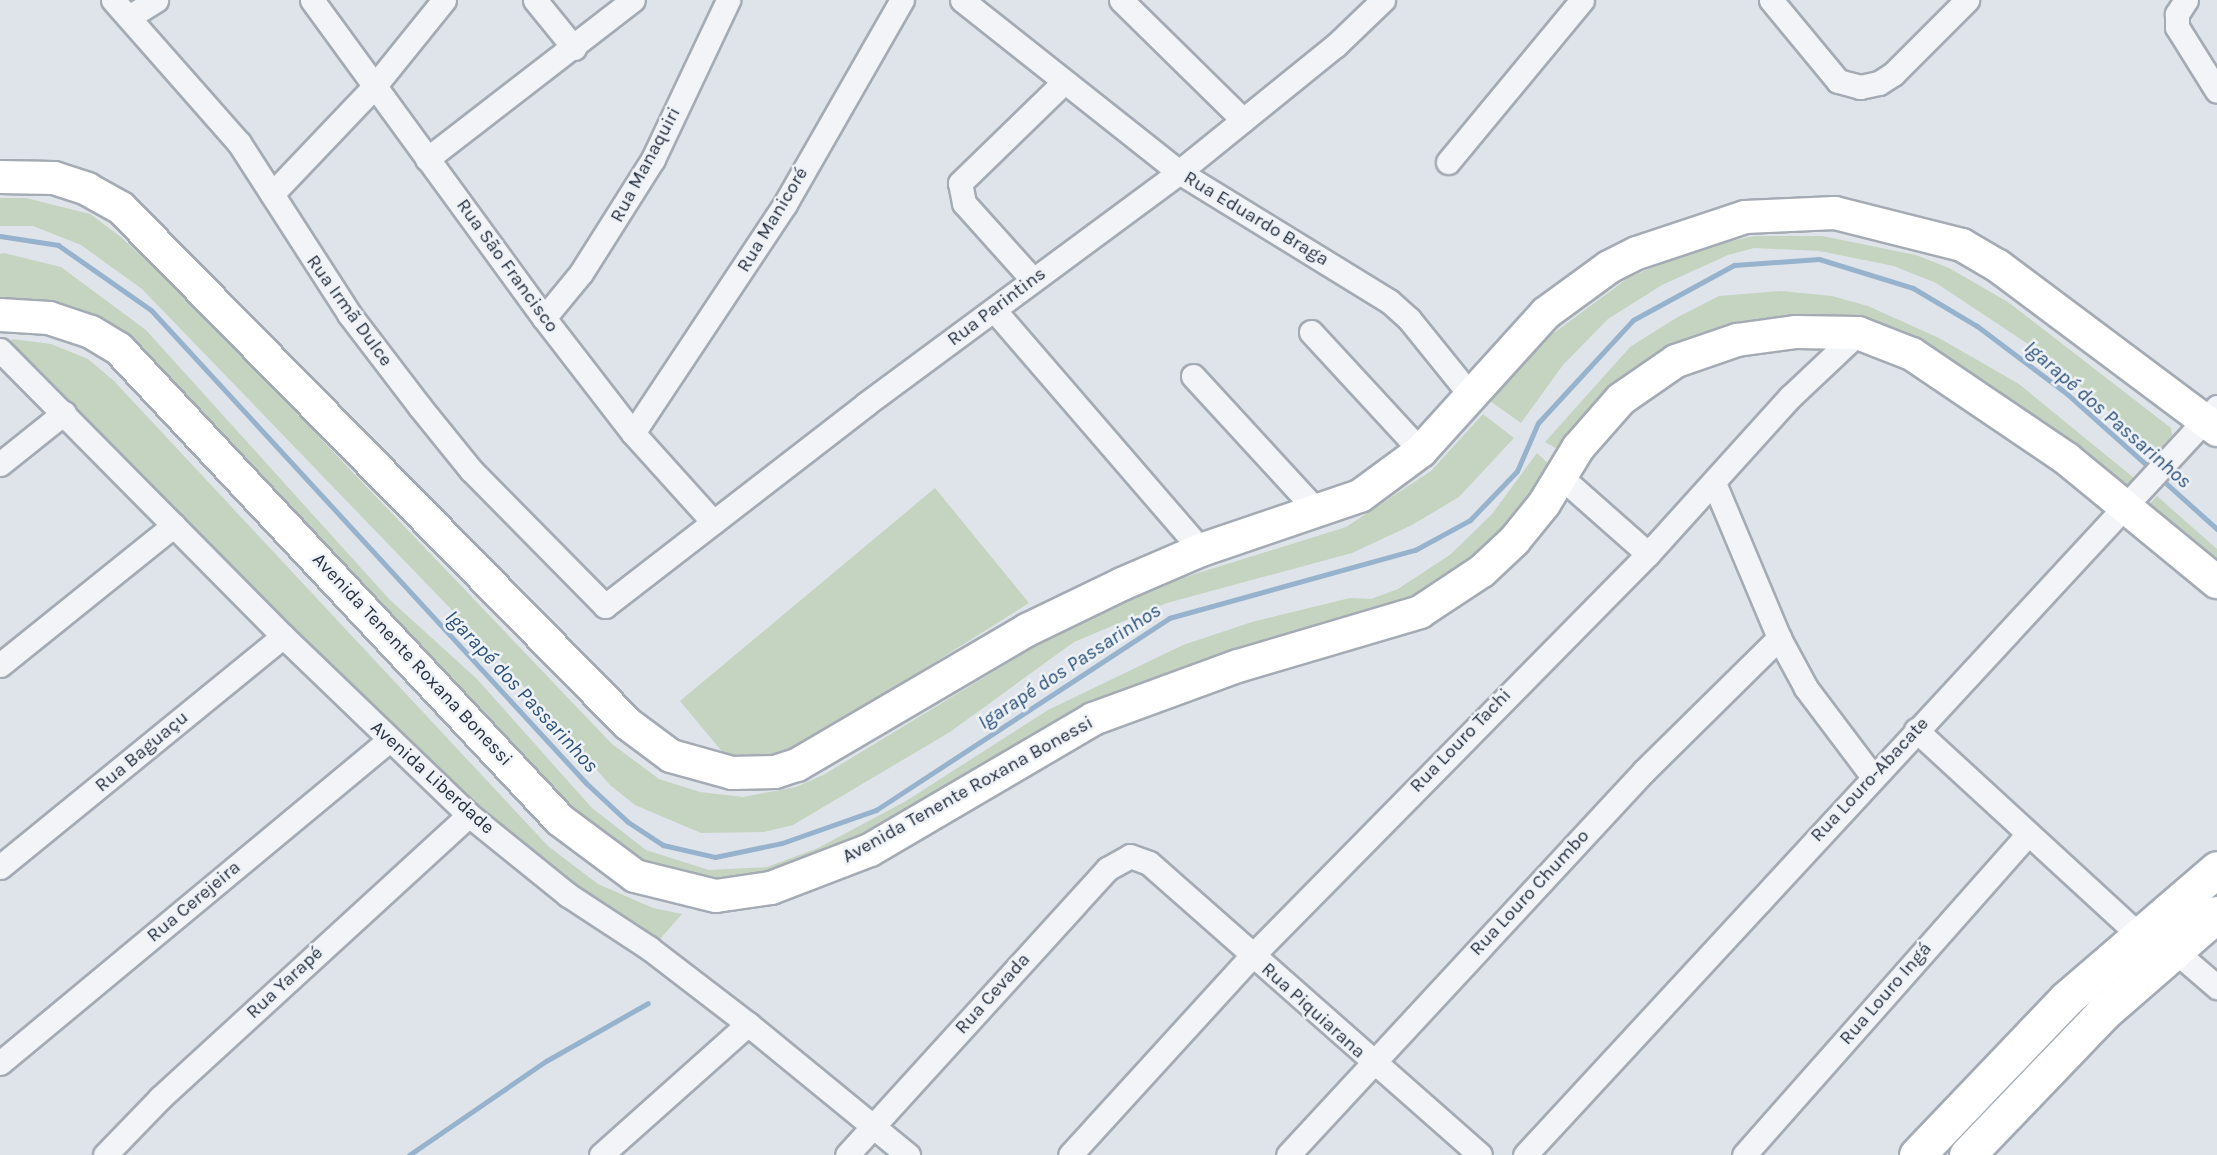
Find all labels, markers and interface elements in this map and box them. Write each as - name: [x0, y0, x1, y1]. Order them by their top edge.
- street label: Rua Manaquiri: [606, 103, 686, 227]
- street label: Rua Manicoré: [733, 163, 813, 277]
- street label: Rua Eduardo Braga: [1179, 167, 1333, 271]
- street label: Rua São Francisco: [451, 195, 563, 337]
- street label: Rua Irmã Dulce: [301, 251, 397, 371]
- street label: Rua Parintins: [943, 263, 1051, 351]
- water label: Igarapé dos Passarinhos: [2019, 335, 2197, 493]
- street label: Avenida Tenente Roxana Bonessi: [307, 549, 517, 771]
- water label: Igarapé dos Passarinhos: [973, 597, 1165, 735]
- water label: Igarapé dos Passarinhos: [440, 604, 604, 778]
- street label: Rua Louro Tachi: [1406, 684, 1516, 798]
- street label: Rua Baguaçu: [91, 707, 193, 797]
- street label: Avenida Tenente Roxana Bonessi: [839, 711, 1097, 869]
- street label: Rua Louro-Abacate: [1806, 713, 1934, 847]
- street label: Avenida Liberdade: [366, 717, 498, 839]
- street label: Rua Louro Chumbo: [1466, 825, 1594, 961]
- street label: Rua Cerejeira: [143, 856, 245, 948]
- street label: Rua Louro Ingá: [1835, 938, 1937, 1050]
- street label: Rua Yarapé: [242, 942, 328, 1024]
- street label: Rua Cevada: [951, 949, 1035, 1039]
- street label: Rua Piquiarana: [1256, 958, 1370, 1064]

